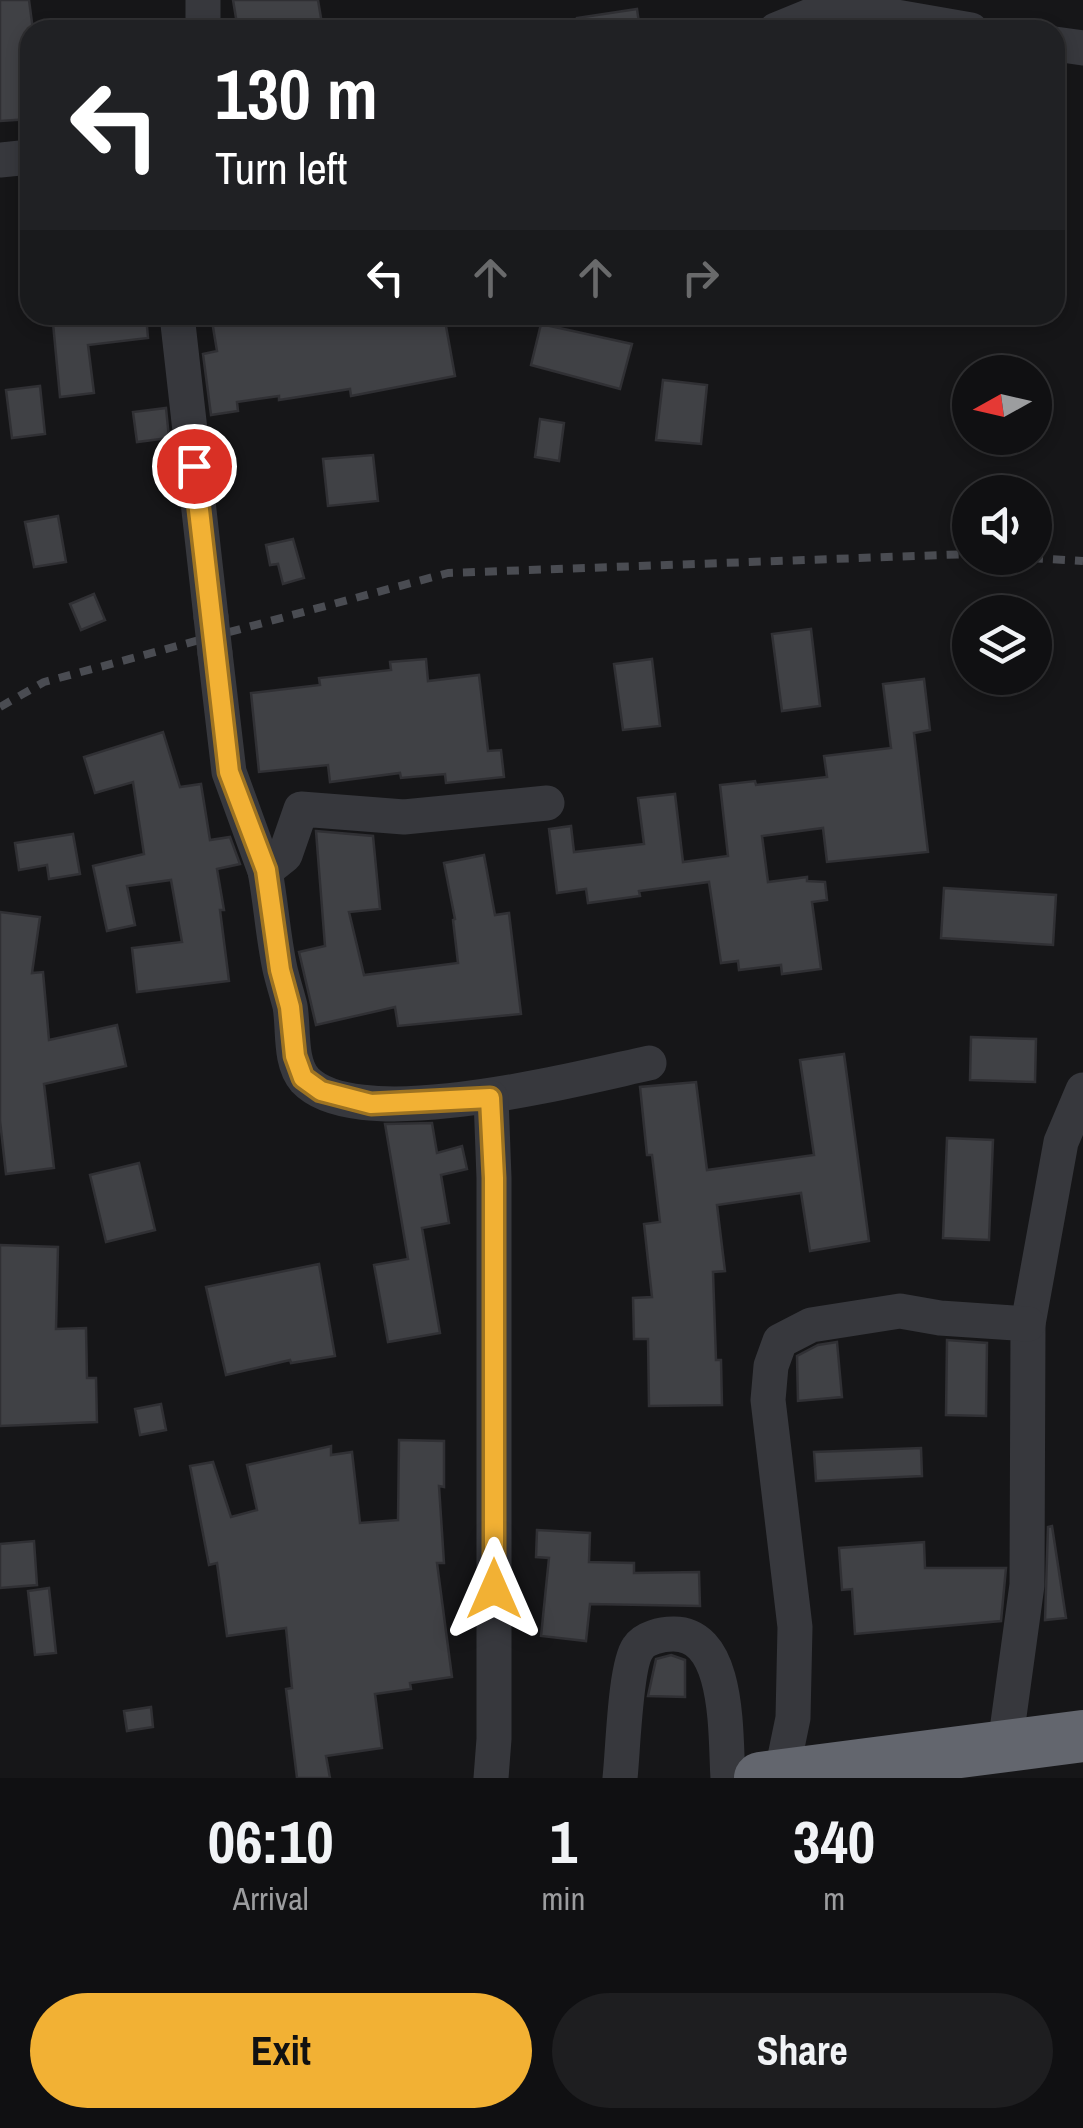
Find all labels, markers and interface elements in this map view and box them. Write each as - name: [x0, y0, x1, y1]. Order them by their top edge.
- text: 130 m: [215, 47, 378, 141]
- icon: left: [50, 60, 180, 190]
- text: Turn left: [215, 137, 347, 198]
- icon: left: [358, 250, 413, 305]
- icon: ahead: [463, 250, 518, 305]
- icon: ahead: [568, 250, 623, 305]
- icon: right: [673, 250, 728, 305]
- north arrow: [952, 355, 1052, 455]
- map controls: [952, 355, 1052, 695]
- pin: [152, 424, 237, 509]
- icon: arrive: [167, 439, 222, 494]
- button: sound: [952, 475, 1052, 575]
- button: layers: [952, 595, 1052, 695]
- position arrow: [442, 1537, 546, 1641]
- text: 06:10: [208, 1801, 334, 1882]
- text: 1: [550, 1801, 577, 1882]
- text: 340: [793, 1801, 875, 1882]
- text: Arrival: [233, 1877, 309, 1920]
- text: min: [541, 1877, 585, 1920]
- text: m: [823, 1877, 845, 1920]
- button: Exit: [30, 1993, 532, 2108]
- button: Share: [552, 1993, 1053, 2108]

